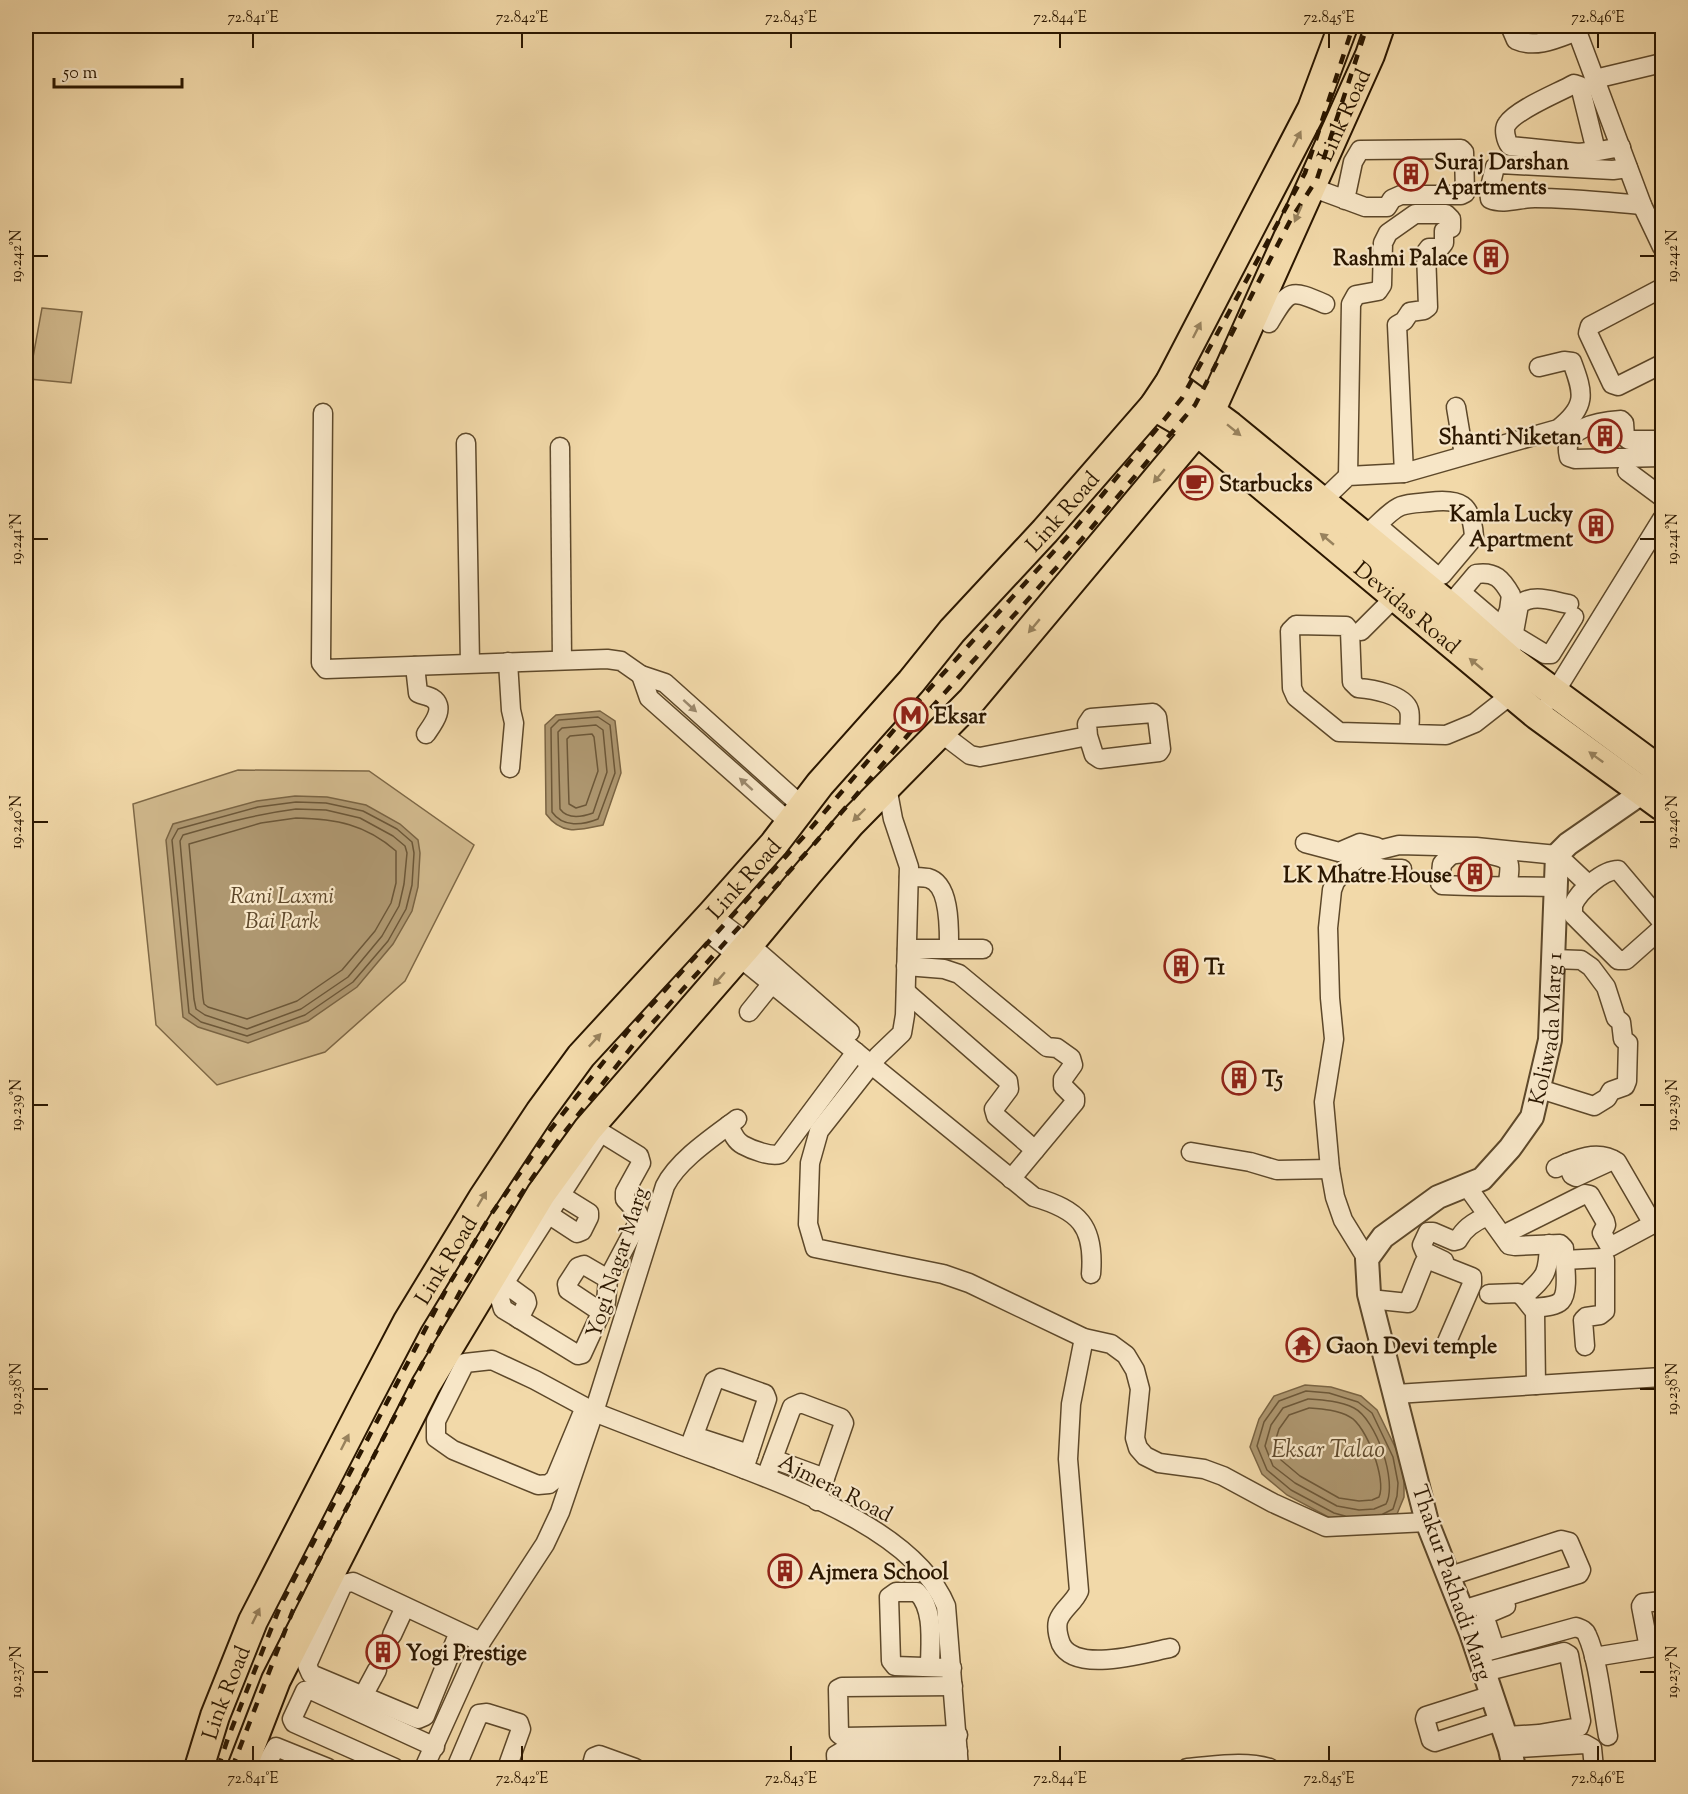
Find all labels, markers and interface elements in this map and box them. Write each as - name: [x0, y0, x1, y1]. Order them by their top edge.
- text: 72.841°E: [227, 8, 279, 29]
- text: 72.842°E: [496, 8, 548, 29]
- text: 72.843°E: [765, 8, 817, 29]
- text: 72.844°E: [1033, 8, 1087, 29]
- text: 72.845°E: [1303, 8, 1355, 29]
- text: 72.846°E: [1571, 8, 1625, 29]
- scale bar: [54, 51, 182, 89]
- text: 50 m: [62, 61, 98, 87]
- street label: Link Road: [1311, 64, 1381, 168]
- one-way arrow: [1292, 130, 1302, 147]
- place label: Suraj Darshan Apartments: [1434, 148, 1569, 205]
- building icon: Suraj Darshan Apartments: [1393, 156, 1429, 192]
- one-way arrow: [1294, 206, 1303, 223]
- text: 19.242°N: [7, 229, 28, 283]
- text: 19.242°N: [1663, 229, 1684, 283]
- building icon: Rashmi Palace: [1473, 239, 1509, 275]
- place label: Rashmi Palace: [1333, 244, 1468, 276]
- one-way arrow: [1192, 322, 1202, 339]
- building icon: Shanti Niketan: [1587, 418, 1623, 454]
- one-way arrow: [1226, 423, 1242, 436]
- place label: Shanti Niketan: [1439, 423, 1582, 455]
- cafe icon: Starbucks: [1178, 465, 1214, 501]
- street label: Link Road: [1020, 466, 1109, 561]
- one-way arrow: [1153, 468, 1166, 483]
- place label: Starbucks: [1219, 470, 1313, 502]
- place label: Kamla Lucky Apartment: [1449, 500, 1573, 557]
- building icon: Kamla Lucky Apartment: [1578, 508, 1614, 544]
- text: 19.241°N: [7, 513, 28, 565]
- text: 19.241°N: [1663, 513, 1684, 565]
- one-way arrow: [1319, 533, 1335, 546]
- street label: Devidas Road: [1345, 555, 1466, 663]
- one-way arrow: [1029, 618, 1041, 633]
- one-way arrow: [1468, 658, 1484, 671]
- metro station icon: Eksar: [893, 697, 929, 733]
- one-way arrow: [682, 699, 697, 712]
- place label: Eksar: [934, 702, 987, 734]
- one-way arrow: [1588, 752, 1603, 764]
- one-way arrow: [739, 778, 754, 791]
- text: 19.240°N: [7, 795, 28, 849]
- text: 19.240°N: [1663, 795, 1684, 849]
- one-way arrow: [852, 808, 867, 822]
- street label: Link Road: [701, 833, 791, 928]
- building icon: LK Mhatre House: [1457, 856, 1493, 892]
- place label: LK Mhatre House: [1283, 861, 1452, 893]
- park label: Rani Laxmi Bai Park: [230, 882, 334, 939]
- building icon: T1: [1163, 948, 1199, 984]
- street label: Koliwada Marg 1: [1522, 951, 1572, 1109]
- place label: T1: [1204, 953, 1226, 985]
- one-way arrow: [713, 971, 726, 986]
- one-way arrow: [588, 1033, 602, 1048]
- building icon: T5: [1221, 1060, 1257, 1096]
- place label: T5: [1262, 1065, 1284, 1097]
- text: 19.239°N: [7, 1079, 28, 1131]
- text: 19.239°N: [1663, 1079, 1684, 1131]
- street label: Yogi Nagar Marg: [579, 1183, 658, 1343]
- one-way arrow: [477, 1191, 488, 1207]
- street label: Link Road: [408, 1211, 487, 1312]
- temple icon: Gaon Devi temple: [1285, 1327, 1321, 1363]
- place label: Gaon Devi temple: [1326, 1332, 1497, 1364]
- text: 19.238°N: [7, 1363, 28, 1415]
- text: 19.238°N: [1663, 1363, 1684, 1415]
- one-way arrow: [340, 1433, 350, 1450]
- water label: Eksar Talao: [1271, 1434, 1385, 1468]
- street label: Ajmera Road: [772, 1447, 897, 1532]
- street label: Thakur Pakhadi Marg: [1402, 1481, 1499, 1685]
- building icon: Ajmera School: [767, 1553, 803, 1589]
- place label: Ajmera School: [808, 1558, 950, 1590]
- one-way arrow: [252, 1607, 261, 1624]
- building icon: Yogi Prestige: [365, 1634, 401, 1670]
- place label: Yogi Prestige: [406, 1639, 527, 1671]
- street label: Link Road: [196, 1642, 260, 1744]
- text: 19.237°N: [7, 1646, 28, 1698]
- text: 19.237°N: [1663, 1646, 1684, 1698]
- text: 72.841°E: [227, 1769, 279, 1790]
- text: 72.842°E: [496, 1769, 548, 1790]
- text: 72.843°E: [765, 1769, 817, 1790]
- text: 72.844°E: [1033, 1769, 1087, 1790]
- text: 72.845°E: [1303, 1769, 1355, 1790]
- text: 72.846°E: [1571, 1769, 1625, 1790]

